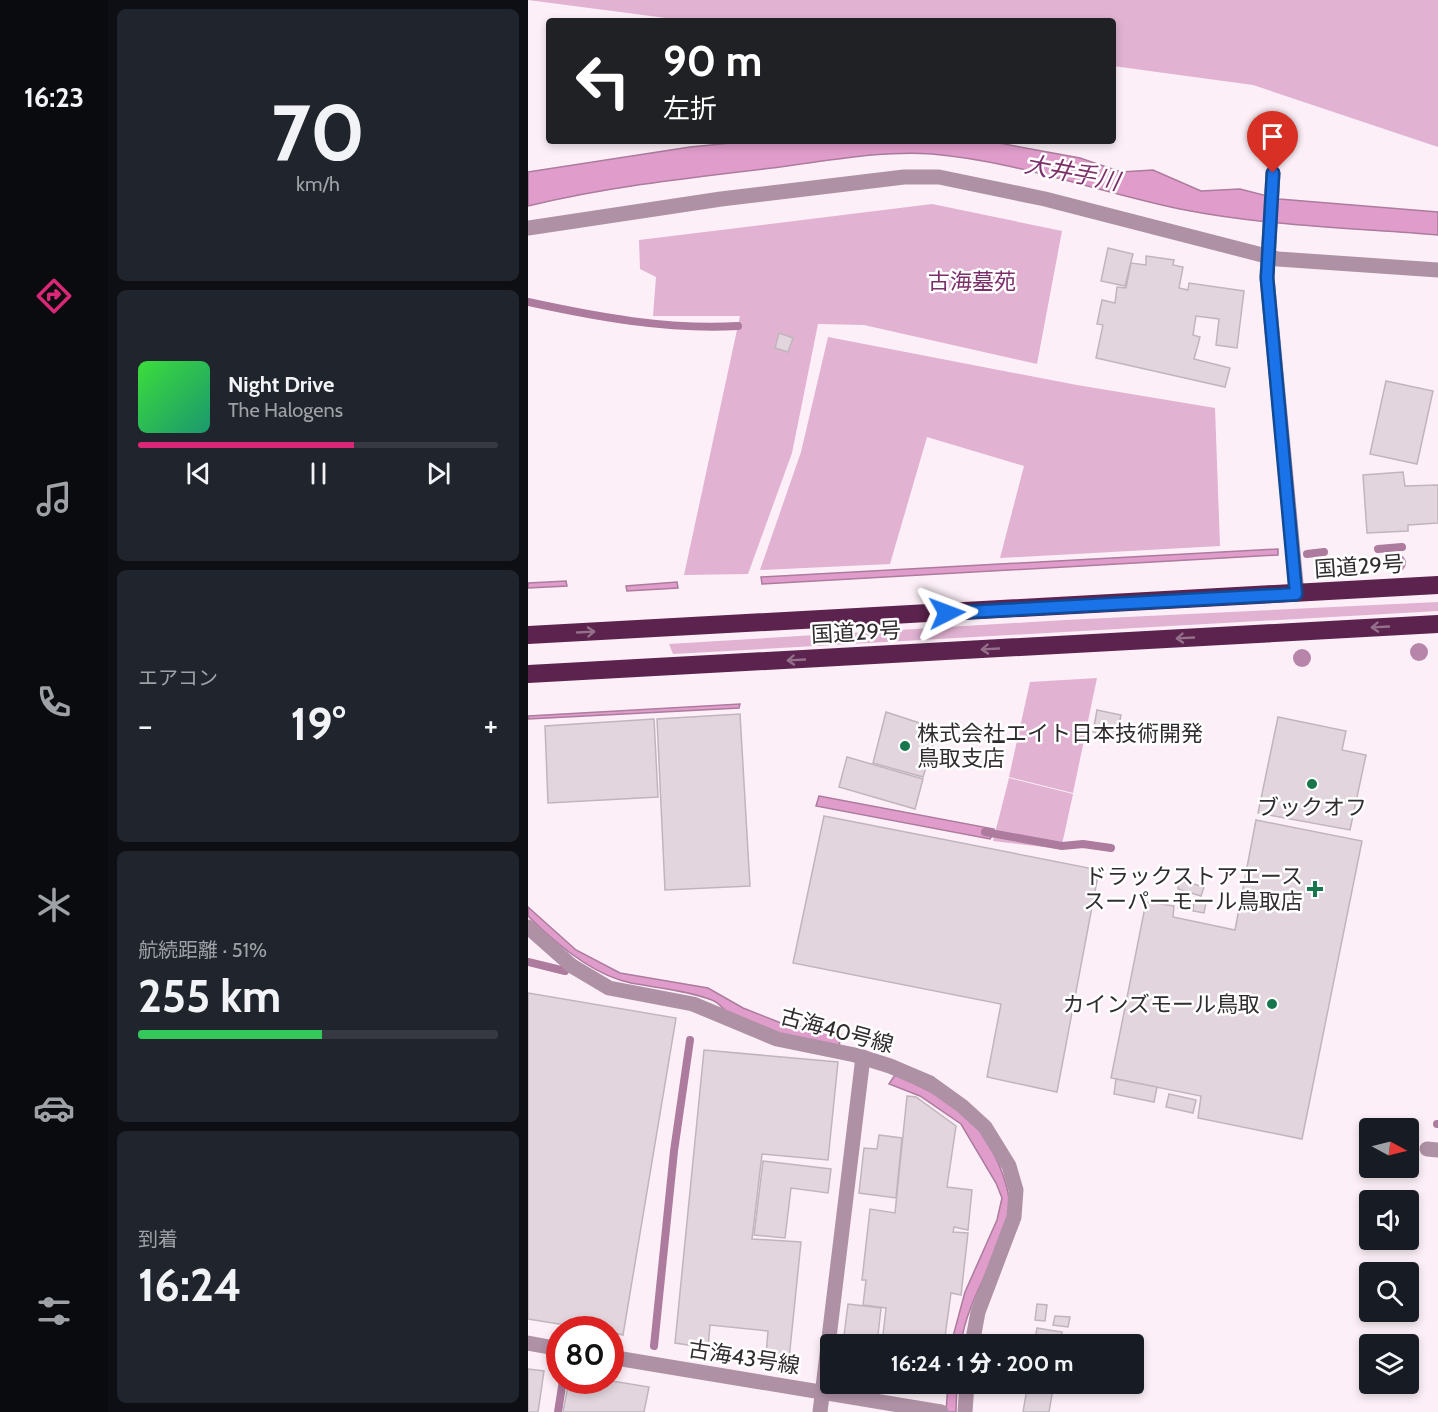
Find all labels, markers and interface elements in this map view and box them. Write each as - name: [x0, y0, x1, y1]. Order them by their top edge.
- text: 90 m: [663, 35, 762, 87]
- icon: left: [564, 42, 642, 120]
- text: 16:23: [24, 81, 84, 114]
- text: 70: [271, 85, 365, 180]
- text: 左折: [663, 92, 717, 125]
- pin: [1247, 111, 1298, 173]
- icon: arrive: [1256, 120, 1289, 153]
- water label: 大井手川: [1022, 149, 1125, 196]
- text: km/h: [296, 172, 340, 196]
- park label: 古海墓苑: [928, 268, 1016, 295]
- icon: directions: [33, 275, 75, 317]
- text: Night Drive: [228, 371, 334, 398]
- text: The Halogens: [228, 398, 343, 422]
- icon: previous: [182, 457, 215, 490]
- icon: pause: [302, 457, 335, 490]
- icon: next: [422, 457, 455, 490]
- icon: music: [33, 478, 75, 520]
- street label: 国道29号: [1313, 550, 1405, 583]
- position arrow: [915, 581, 979, 645]
- street label: 国道29号: [810, 617, 902, 648]
- one-way arrow: [1370, 622, 1390, 633]
- one-way arrow: [576, 626, 596, 637]
- one-way arrow: [1175, 633, 1195, 644]
- one-way arrow: [981, 643, 1001, 654]
- one-way arrow: [786, 654, 806, 665]
- text: エアコン: [138, 666, 218, 690]
- icon: phone: [33, 681, 75, 723]
- text: 19°: [291, 697, 345, 751]
- text: −: [138, 705, 153, 745]
- text: +: [483, 705, 498, 745]
- place label: 株式会社エイト日本技術開発 鳥取支店: [917, 720, 1203, 772]
- marker: 株式会社エイト日本技術開発 鳥取支店: [898, 739, 912, 753]
- marker: ブックオフ: [1305, 777, 1319, 791]
- place label: ブックオフ: [1257, 794, 1367, 821]
- place label: ドラックストアエース スーパーモール鳥取店: [1083, 863, 1303, 915]
- marker: ドラックストアエース スーパーモール鳥取店: [1308, 882, 1322, 896]
- icon: climate: [33, 884, 75, 926]
- text: 航続距離 · 51%: [138, 938, 267, 962]
- text: 255 km: [138, 969, 281, 1023]
- place label: カインズモール鳥取: [1062, 991, 1260, 1018]
- marker: カインズモール鳥取: [1265, 997, 1279, 1011]
- street label: 古海40号線: [777, 1002, 896, 1059]
- icon: car: [33, 1087, 75, 1129]
- north arrow: [1359, 1118, 1419, 1178]
- map controls: [1359, 1118, 1419, 1394]
- button: sound: [1359, 1190, 1419, 1250]
- text: 到着: [138, 1227, 178, 1251]
- text: 16:24: [138, 1258, 242, 1312]
- button: search: [1359, 1262, 1419, 1322]
- icon: filters: [33, 1290, 75, 1332]
- speed limit sign: 80: [546, 1316, 624, 1394]
- button: layers: [1359, 1334, 1419, 1394]
- street label: 古海43号線: [686, 1335, 802, 1380]
- text: 16:24 · 1 分 · 200 m: [891, 1350, 1073, 1377]

